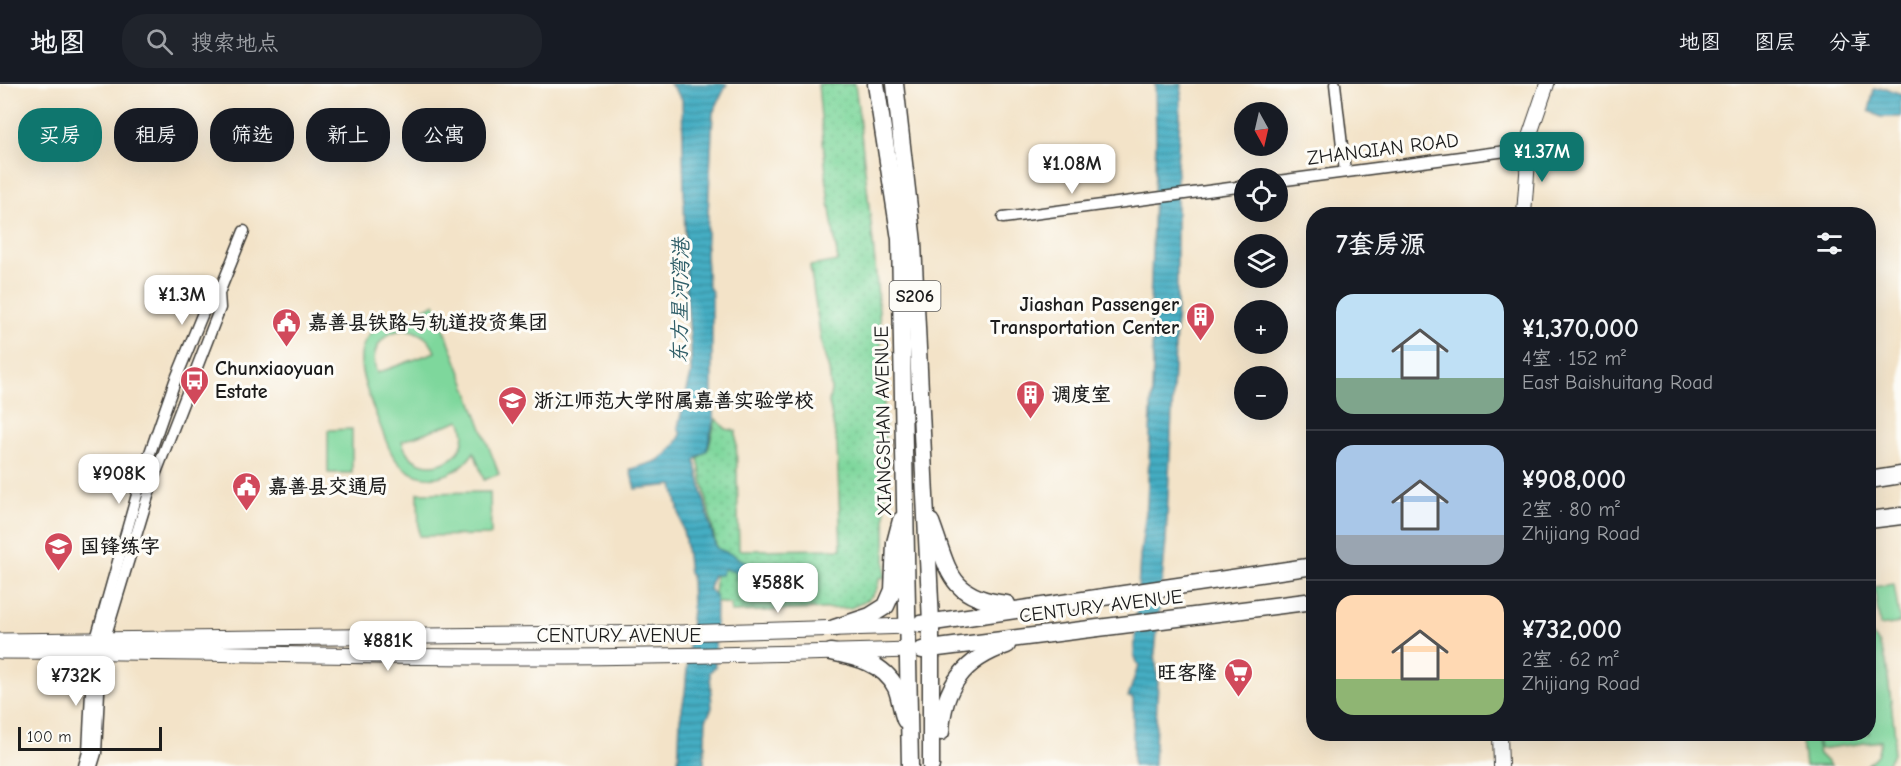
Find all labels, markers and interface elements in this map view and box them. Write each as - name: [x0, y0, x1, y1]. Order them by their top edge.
- search box: [122, 14, 542, 68]
- icon: search: [143, 25, 176, 58]
- text: 地图: [30, 27, 86, 59]
- text: 搜索地点: [191, 30, 279, 56]
- text: 地图: [1679, 30, 1721, 54]
- text: 图层: [1754, 30, 1796, 54]
- text: 分享: [1829, 30, 1871, 54]
- north arrow: [1234, 102, 1288, 156]
- map controls: [1234, 102, 1288, 420]
- chip: 买房: [18, 108, 102, 162]
- chip: 租房: [114, 108, 198, 162]
- chip: 筛选: [210, 108, 294, 162]
- chip: 新上: [306, 108, 390, 162]
- chip: 公寓: [402, 108, 486, 162]
- street label: ZHANQIAN ROAD: [1306, 128, 1460, 170]
- pin: ¥1.37M: [1493, 132, 1591, 183]
- text: ¥1.37M: [1514, 140, 1570, 163]
- pin: ¥1.08M: [1023, 144, 1121, 195]
- text: ¥1.08M: [1042, 152, 1102, 175]
- button: locate: [1234, 168, 1288, 222]
- icon: filters: [1813, 227, 1846, 260]
- text: 7套房源: [1336, 230, 1426, 260]
- button: layers: [1234, 234, 1288, 288]
- water label: 东方星河湾港: [667, 236, 693, 364]
- pin: ¥1.3M: [140, 275, 224, 326]
- road number: S206: [890, 281, 940, 311]
- text: ¥1.3M: [158, 283, 206, 306]
- place label: Jiashan Passenger Transportation Center: [990, 293, 1179, 339]
- building icon: Jiashan Passenger Transportation Center: [1184, 300, 1216, 342]
- button: +: [1234, 300, 1288, 354]
- public building icon: 嘉善县铁路与轨道投资集团: [271, 306, 303, 348]
- place label: 嘉善县铁路与轨道投资集团: [308, 311, 548, 334]
- text: ¥1,370,000: [1522, 314, 1639, 344]
- icon: home: [1384, 318, 1456, 390]
- street label: XIANGSHAN AVENUE: [870, 326, 896, 516]
- text: 4室 · 152 m²: [1522, 347, 1626, 370]
- place label: Chunxiaoyuan Estate: [215, 357, 334, 403]
- bus stop icon: Chunxiaoyuan Estate: [178, 364, 210, 406]
- button: −: [1234, 366, 1288, 420]
- text: East Baishuitang Road: [1522, 371, 1713, 394]
- building icon: 调度室: [1014, 378, 1046, 420]
- place label: 调度室: [1051, 383, 1111, 406]
- school or university icon: 浙江师范大学附属嘉善实验学校: [497, 384, 529, 426]
- place label: 浙江师范大学附属嘉善实验学校: [534, 389, 814, 412]
- pin: ¥908K: [77, 454, 161, 505]
- text: ¥908K: [92, 462, 146, 485]
- text: ¥908,000: [1522, 465, 1626, 495]
- icon: home: [1384, 469, 1456, 541]
- public building icon: 嘉善县交通局: [231, 470, 263, 512]
- place label: 嘉善县交通局: [268, 475, 388, 498]
- text: 2室 · 80 m²: [1522, 498, 1620, 521]
- text: Zhijiang Road: [1522, 522, 1640, 545]
- school or university icon: 国锋练字: [43, 530, 75, 572]
- place label: 国锋练字: [80, 535, 160, 558]
- pin: ¥588K: [736, 563, 820, 614]
- text: ¥588K: [752, 571, 804, 594]
- street label: CENTURY AVENUE: [1018, 585, 1184, 627]
- text: ¥732,000: [1522, 615, 1622, 645]
- icon: home: [1384, 619, 1456, 691]
- pin: ¥881K: [346, 621, 430, 672]
- street label: CENTURY AVENUE: [537, 624, 701, 647]
- text: ¥881K: [363, 629, 413, 652]
- text: 2室 · 62 m²: [1522, 648, 1619, 671]
- pin: ¥732K: [34, 656, 118, 707]
- supermarket icon: 旺客隆: [1222, 656, 1254, 698]
- place label: 旺客隆: [1157, 661, 1217, 684]
- text: ¥732K: [51, 664, 101, 687]
- text: Zhijiang Road: [1522, 672, 1640, 695]
- scale bar: [18, 724, 162, 752]
- text: 100 m: [27, 728, 71, 746]

